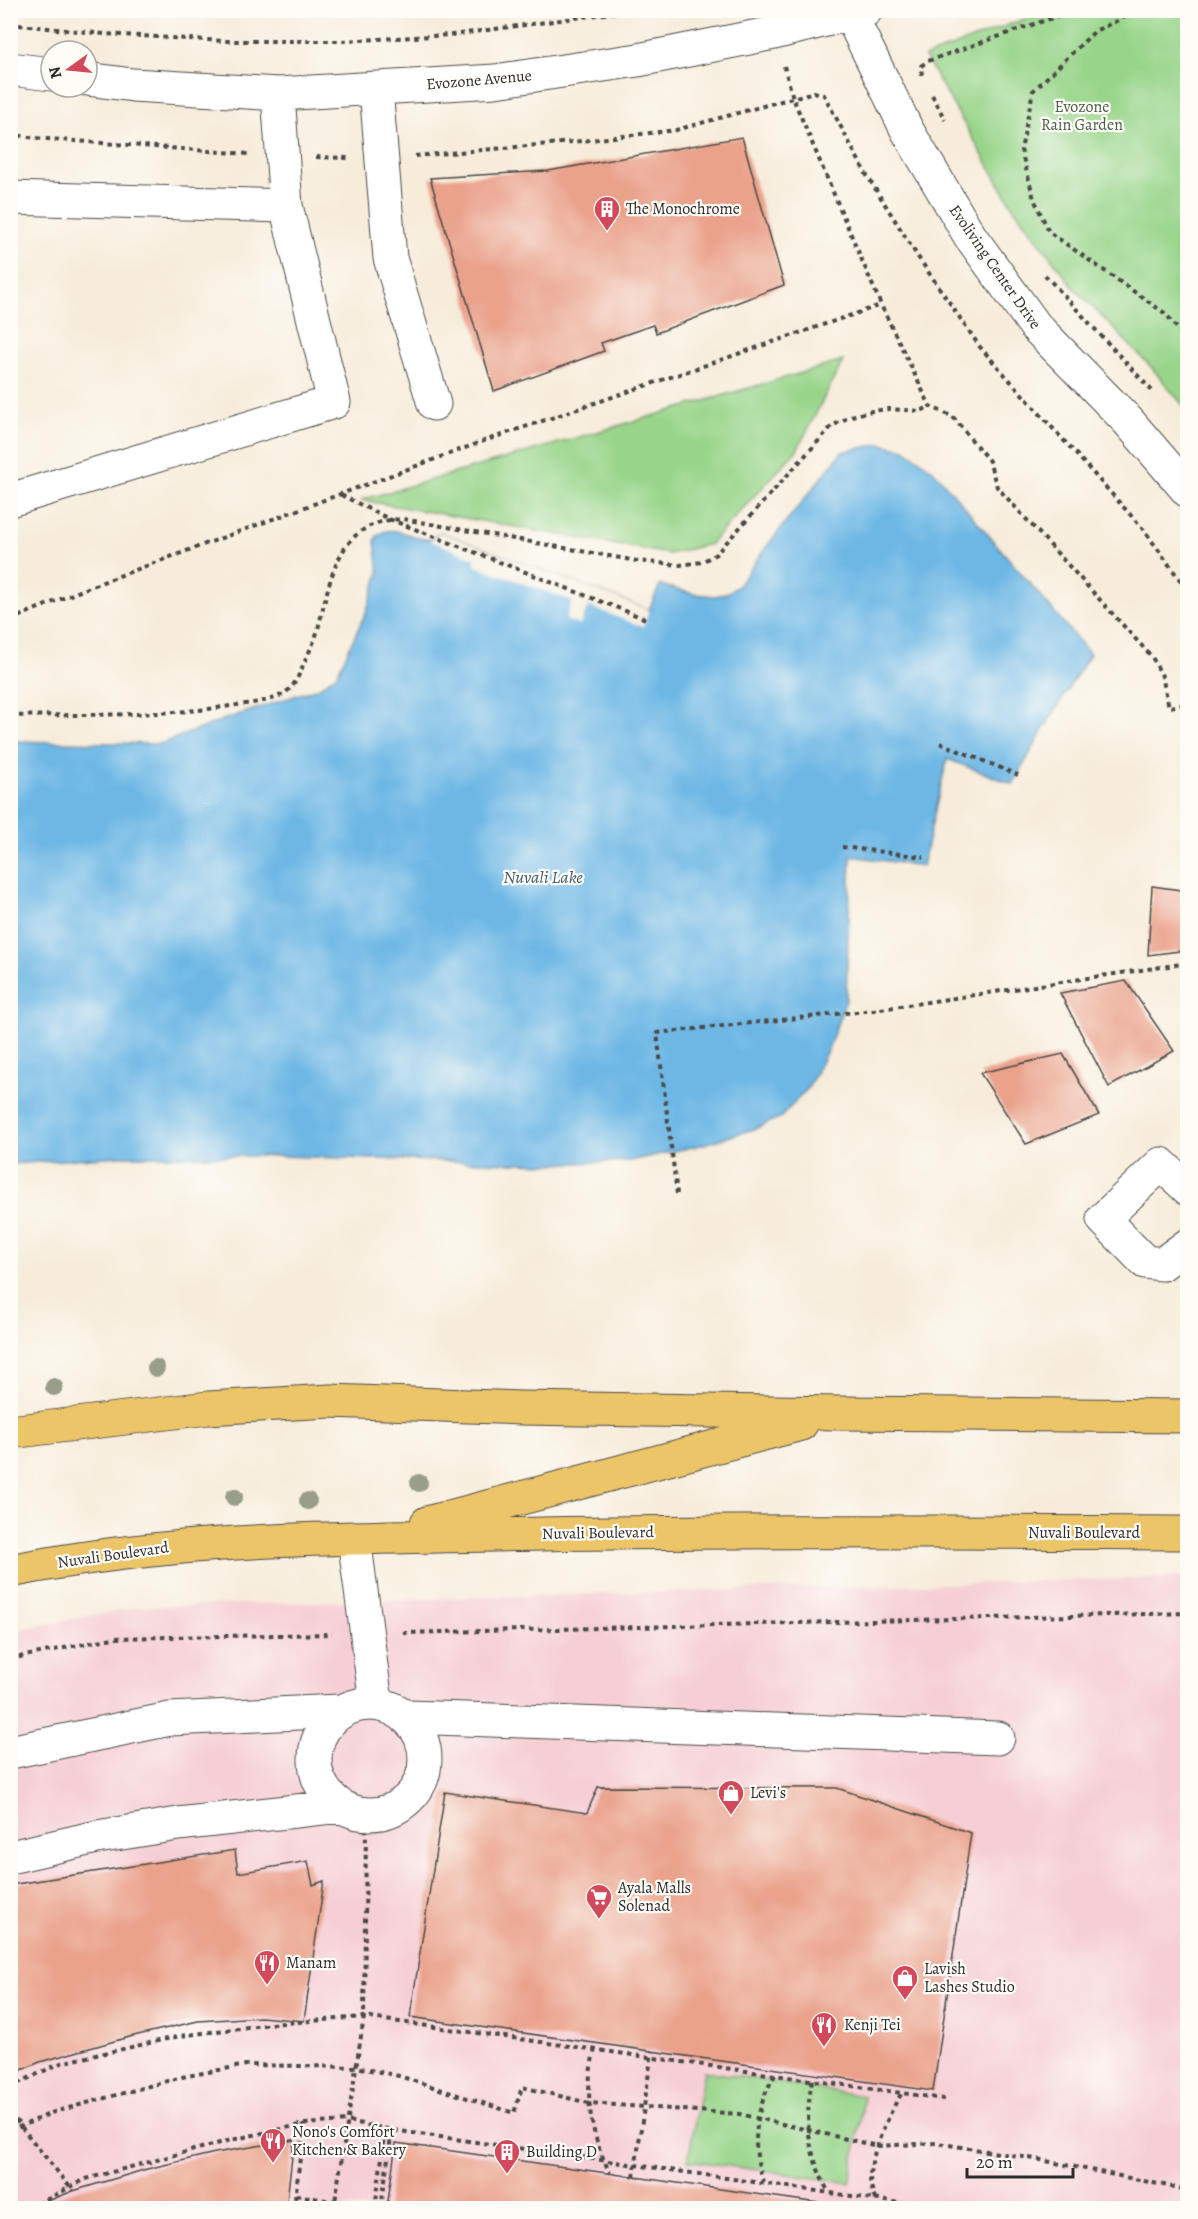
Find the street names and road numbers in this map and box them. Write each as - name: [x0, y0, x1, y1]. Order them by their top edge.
- street label: Evozone Avenue: [425, 64, 533, 96]
- street label: Evoliving Center Drive: [944, 200, 1046, 334]
- street label: Nuvali Boulevard: [542, 1521, 655, 1545]
- street label: Nuvali Boulevard: [1028, 1522, 1140, 1544]
- street label: Nuvali Boulevard: [56, 1536, 170, 1574]

